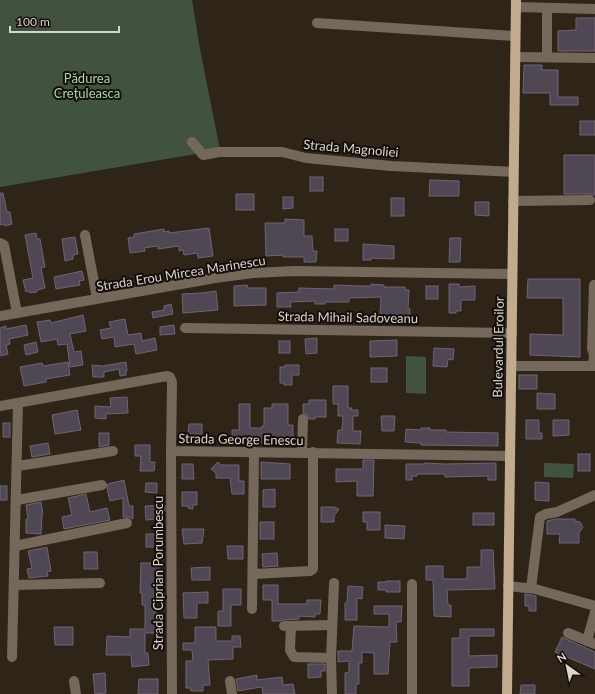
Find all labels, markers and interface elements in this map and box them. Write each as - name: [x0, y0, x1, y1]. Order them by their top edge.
- scale bar: [10, 8, 119, 34]
- text: 100 m: [16, 14, 50, 29]
- park label: Pădurea Crețuleasca: [54, 70, 120, 101]
- street label: Strada Magnoliei: [303, 136, 399, 160]
- street label: Strada Erou Mircea Marinescu: [95, 252, 267, 294]
- street label: Bulevardul Eroilor: [489, 296, 507, 398]
- street label: Strada Mihail Sadoveanu: [278, 308, 418, 326]
- street label: Strada George Enescu: [178, 430, 304, 448]
- street label: Strada Ciprian Porumbescu: [150, 496, 166, 650]
- north arrow: [547, 646, 587, 686]
- text: N: [554, 649, 568, 665]

